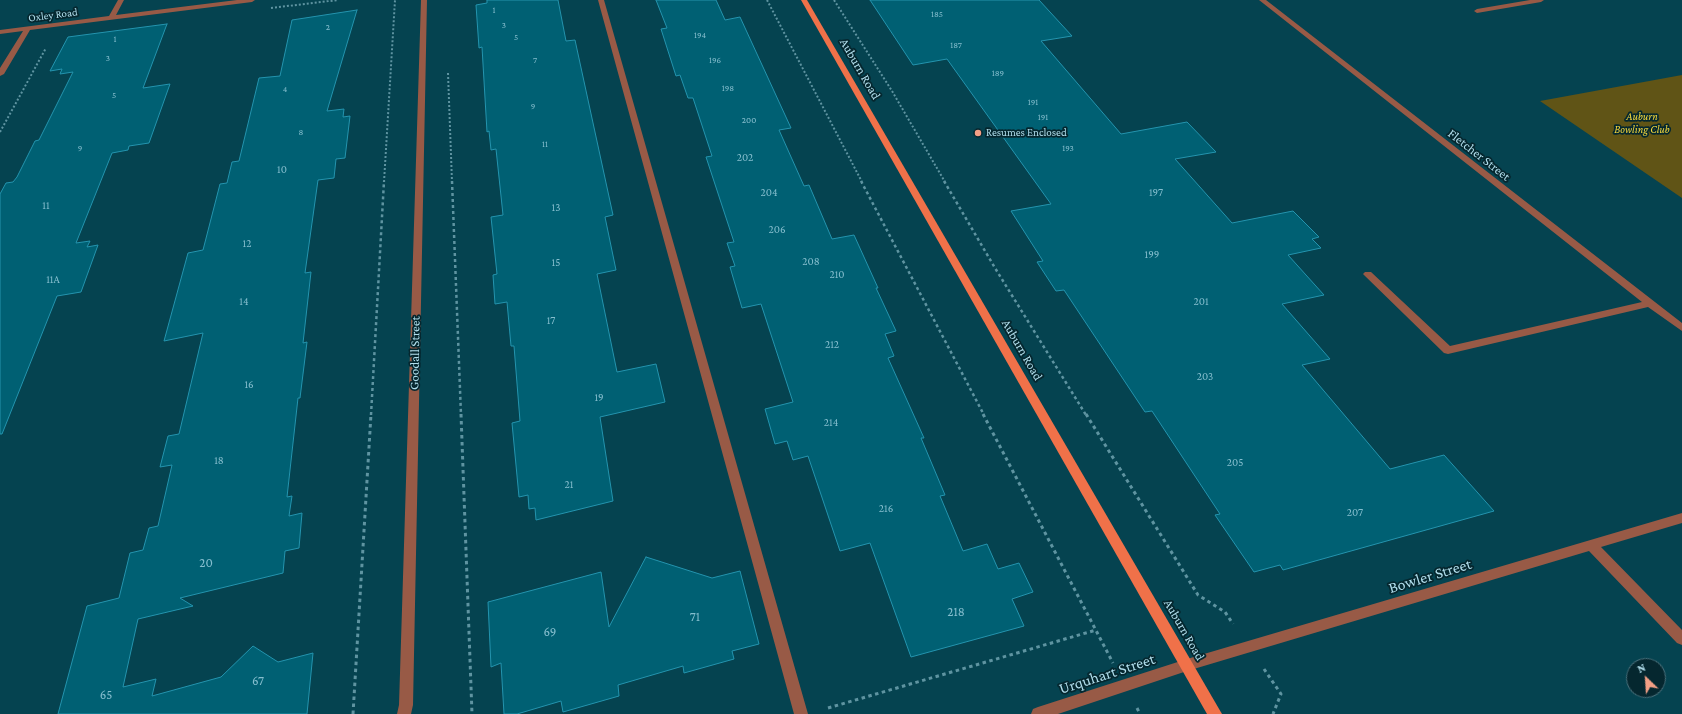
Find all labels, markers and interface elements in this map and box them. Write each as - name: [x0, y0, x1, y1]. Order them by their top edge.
- street label: Oxley Road: [28, 5, 78, 25]
- house number: 1: [493, 5, 495, 15]
- house number: 185: [931, 9, 943, 19]
- house number: 3: [502, 20, 506, 30]
- house number: 2: [326, 22, 330, 32]
- house number: 194: [694, 30, 706, 40]
- house number: 5: [514, 32, 518, 42]
- house number: 1: [114, 34, 116, 44]
- street label: Auburn Road: [836, 36, 884, 102]
- house number: 187: [950, 40, 962, 50]
- house number: 3: [106, 53, 110, 63]
- house number: 7: [533, 55, 537, 65]
- house number: 196: [709, 55, 721, 65]
- house number: 189: [992, 68, 1004, 78]
- house number: 198: [722, 83, 734, 93]
- house number: 4: [283, 84, 287, 94]
- house number: 5: [112, 90, 116, 100]
- house number: 191: [1028, 97, 1038, 107]
- house number: 9: [531, 101, 535, 111]
- park label: Auburn Bowling Club: [1614, 110, 1670, 136]
- house number: 191: [1038, 112, 1048, 122]
- house number: 200: [742, 115, 756, 125]
- place label: Resumes Enclosed: [986, 126, 1067, 140]
- street label: Fletcher Street: [1445, 126, 1513, 184]
- house number: 8: [299, 127, 303, 137]
- marker: Resumes Enclosed: [973, 128, 983, 138]
- house number: 11: [542, 139, 548, 149]
- house number: 9: [78, 143, 82, 153]
- house number: 193: [1062, 143, 1074, 153]
- house number: 202: [737, 151, 753, 165]
- house number: 10: [277, 163, 287, 177]
- house number: 204: [760, 186, 778, 200]
- house number: 197: [1149, 186, 1163, 200]
- house number: 11: [42, 199, 50, 213]
- house number: 13: [552, 201, 560, 215]
- house number: 206: [768, 223, 786, 237]
- house number: 12: [243, 237, 251, 251]
- house number: 199: [1145, 248, 1159, 262]
- house number: 208: [802, 255, 820, 269]
- house number: 15: [552, 256, 560, 270]
- house number: 210: [829, 268, 845, 282]
- house number: 11A: [46, 273, 60, 287]
- house number: 14: [239, 295, 249, 309]
- house number: 201: [1193, 295, 1209, 309]
- house number: 17: [547, 314, 555, 328]
- street label: Goodall Street: [407, 316, 423, 390]
- street label: Auburn Road: [998, 317, 1046, 383]
- house number: 212: [825, 338, 839, 352]
- house number: 203: [1197, 370, 1213, 384]
- house number: 16: [244, 378, 254, 392]
- house number: 19: [594, 391, 604, 405]
- house number: 214: [824, 416, 838, 430]
- house number: 18: [214, 454, 224, 468]
- house number: 205: [1227, 456, 1243, 470]
- house number: 21: [565, 478, 573, 492]
- house number: 216: [879, 502, 893, 516]
- house number: 207: [1347, 506, 1363, 520]
- street label: Bowler Street: [1386, 554, 1474, 598]
- house number: 20: [199, 555, 213, 571]
- street label: Auburn Road: [1160, 597, 1208, 663]
- house number: 218: [947, 604, 965, 620]
- house number: 71: [690, 609, 700, 625]
- house number: 69: [544, 624, 556, 640]
- street label: Urquhart Street: [1057, 649, 1157, 699]
- north arrow: [1626, 658, 1666, 698]
- text: N: [1635, 661, 1647, 675]
- house number: 67: [252, 673, 264, 689]
- house number: 65: [100, 687, 112, 703]

